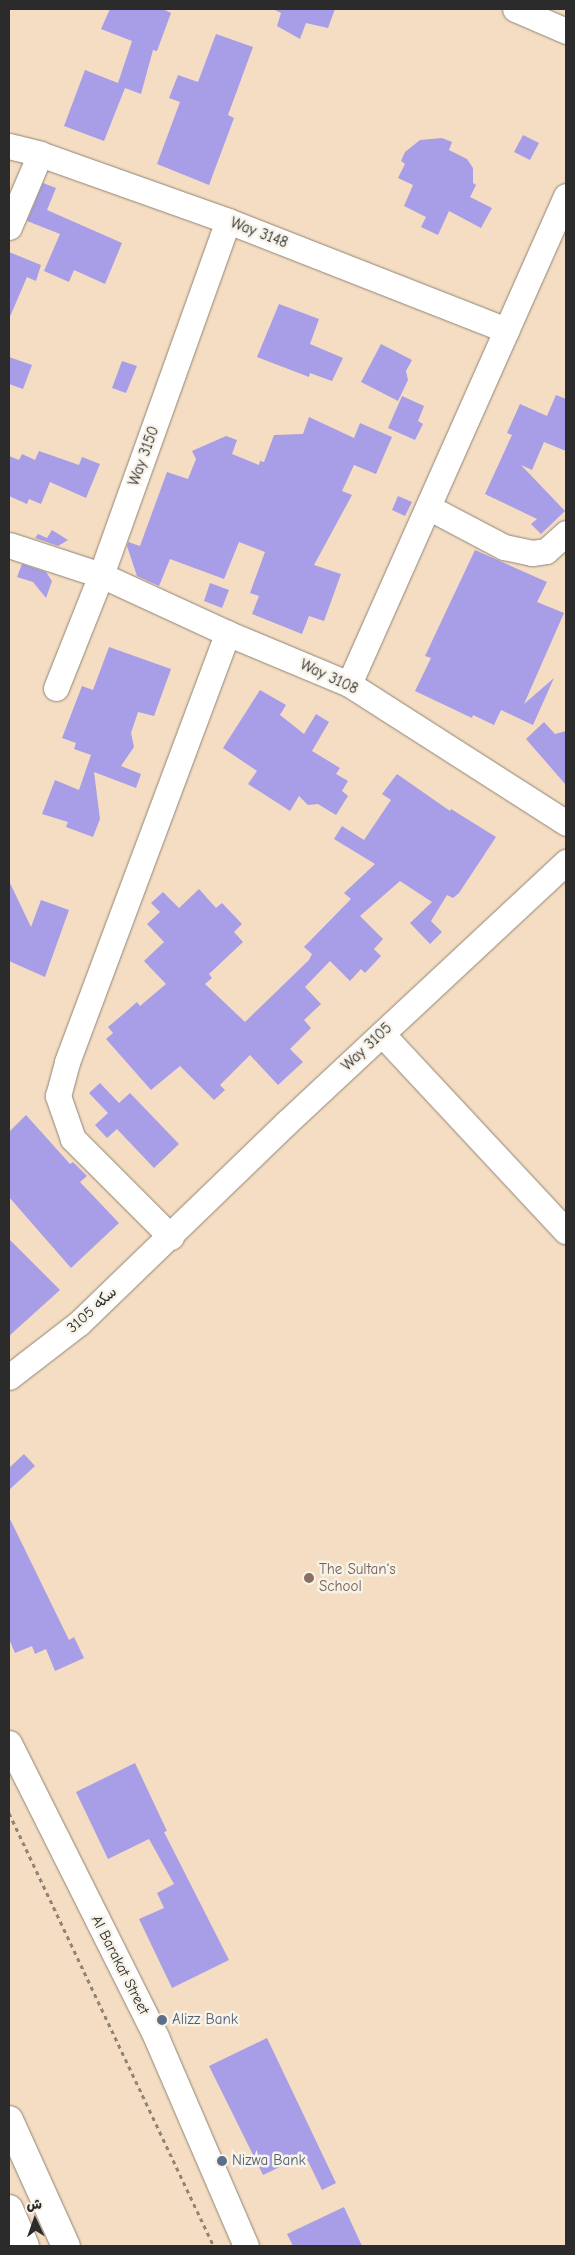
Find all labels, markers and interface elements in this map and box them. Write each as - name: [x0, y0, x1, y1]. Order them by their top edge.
- street label: Way 3148: [228, 214, 290, 252]
- street label: Way 3150: [125, 424, 163, 488]
- street label: Way 3108: [297, 656, 361, 698]
- street label: Way 3105: [338, 1019, 396, 1075]
- street label: سكه 3105: [63, 1283, 121, 1337]
- place label: The Sultan's School: [319, 1560, 396, 1595]
- marker: The Sultan's School: [303, 1572, 315, 1584]
- street label: Al Barakat Street: [87, 1912, 153, 2018]
- place label: Alizz Bank: [172, 2011, 238, 2029]
- marker: Alizz Bank: [156, 2014, 168, 2026]
- place label: Nizwa Bank: [232, 2152, 306, 2170]
- marker: Nizwa Bank: [216, 2155, 228, 2167]
- north arrow: [10, 2195, 60, 2245]
- text: ش: [26, 2196, 42, 2213]

